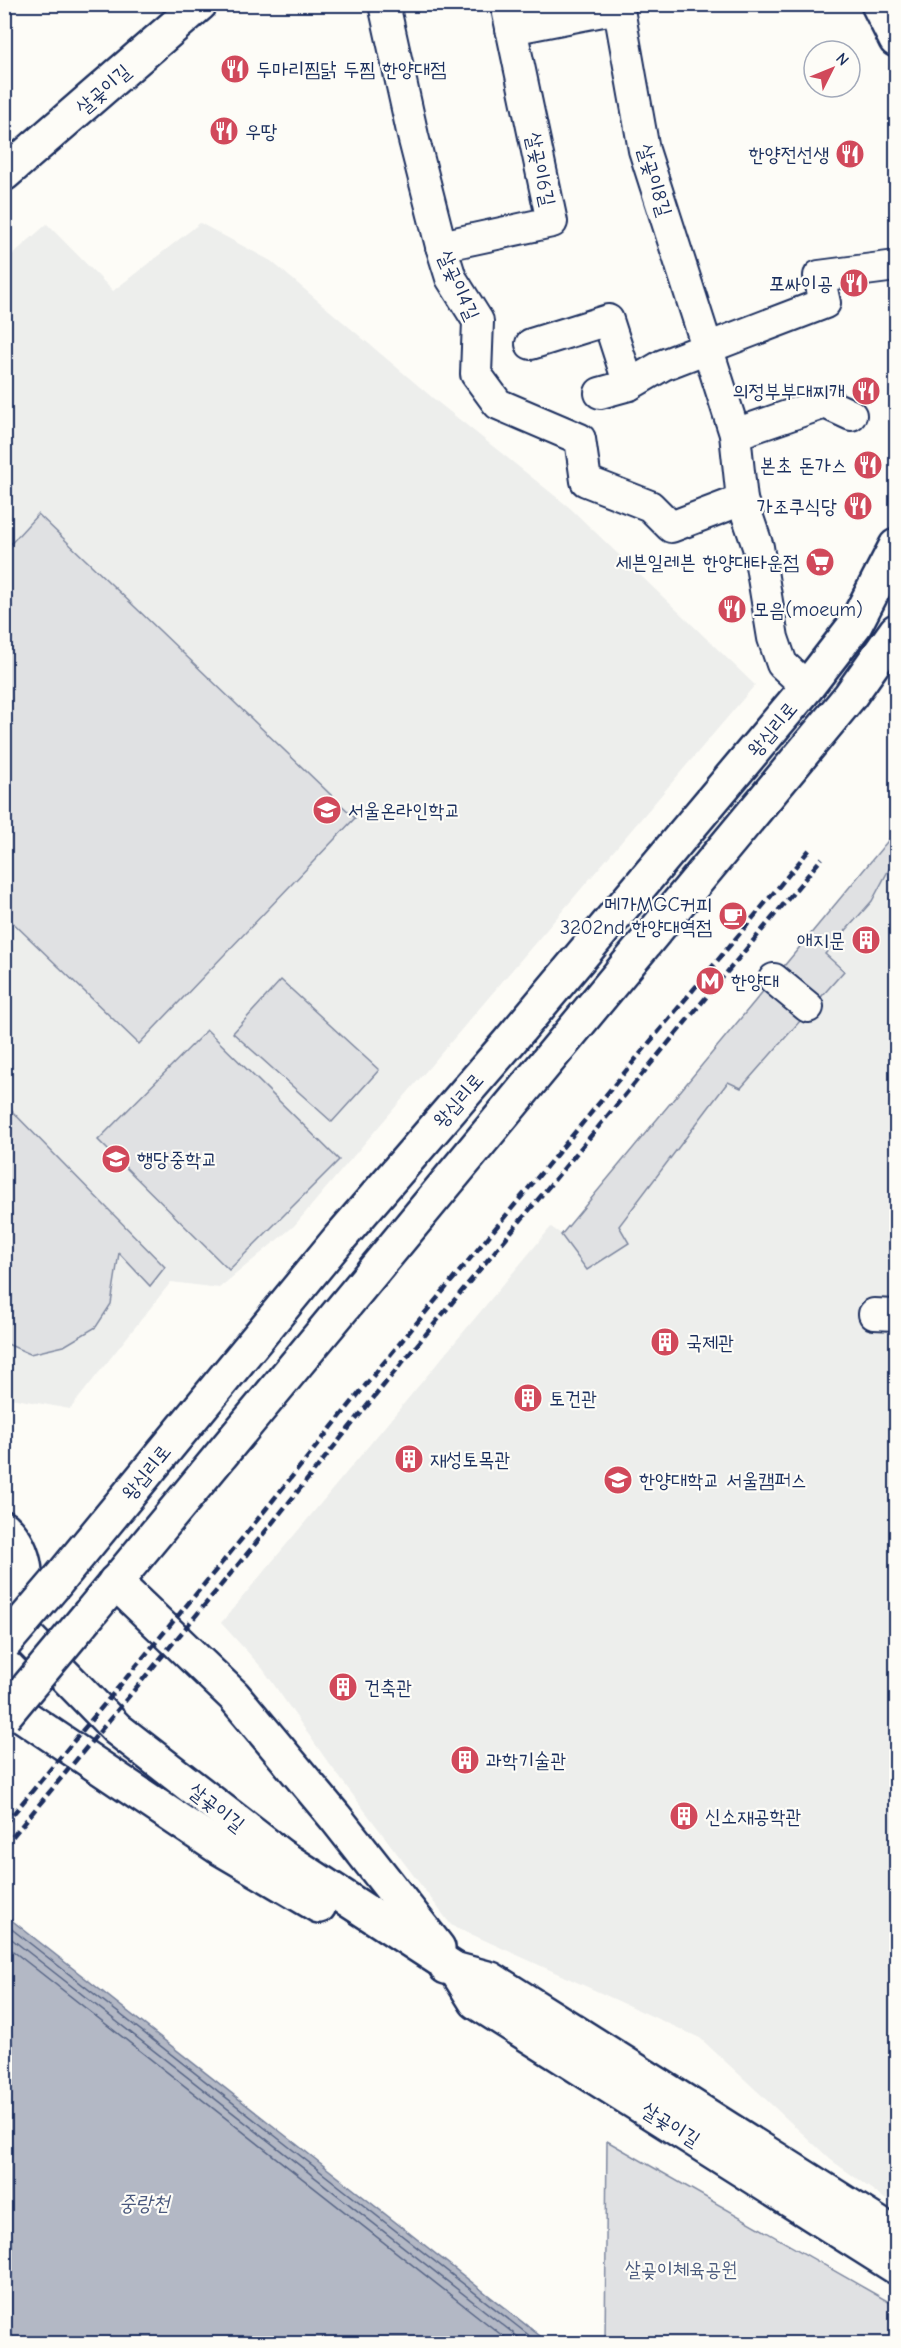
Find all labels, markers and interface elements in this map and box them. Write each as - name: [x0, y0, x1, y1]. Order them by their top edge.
- north arrow: [802, 39, 862, 99]
- text: N: [832, 49, 852, 69]
- restaurant icon: 두마리찜닭 두찜 한양대점: [219, 53, 251, 85]
- place label: 두마리찜닭 두찜 한양대점: [256, 58, 446, 81]
- street label: 살곶이길: [71, 60, 135, 119]
- restaurant icon: 우땅: [208, 115, 240, 147]
- place label: 우땅: [245, 120, 277, 143]
- street label: 살곶이6길: [521, 130, 560, 208]
- restaurant icon: 한양전선생: [834, 138, 866, 170]
- street label: 살곶이8길: [633, 141, 676, 219]
- place label: 한양전선생: [749, 143, 829, 166]
- street label: 살곶이4길: [433, 247, 484, 324]
- restaurant icon: 포싸이공: [838, 267, 870, 299]
- place label: 포싸이공: [769, 272, 833, 295]
- restaurant icon: 의정부부대찌개: [850, 375, 882, 407]
- place label: 의정부부대찌개: [732, 380, 845, 403]
- restaurant icon: 본초 돈가스: [852, 449, 884, 481]
- place label: 본초 돈가스: [760, 454, 847, 477]
- restaurant icon: 가조쿠식당: [842, 490, 874, 522]
- place label: 가조쿠식당: [757, 495, 837, 518]
- supermarket icon: 세븐일레븐 한양대타운점: [804, 546, 836, 578]
- place label: 세븐일레븐 한양대타운점: [615, 551, 799, 574]
- restaurant icon: 모음(moeum): [716, 593, 748, 625]
- place label: 모음(moeum): [753, 598, 863, 621]
- street label: 왕십리로: [743, 697, 802, 761]
- school or university icon: 서울온라인학교: [311, 794, 343, 826]
- place label: 서울온라인학교: [348, 799, 461, 822]
- place label: 메가MGC커피 3202nd 한양대역점: [560, 893, 712, 939]
- cafe icon: 메가MGC커피 3202nd 한양대역점: [717, 900, 749, 932]
- building icon: 애지문: [850, 924, 882, 956]
- place label: 애지문: [797, 929, 845, 952]
- metro station icon: 한양대: [694, 965, 726, 997]
- place label: 한양대: [731, 970, 779, 993]
- street label: 왕십리로: [429, 1068, 488, 1132]
- school or university icon: 행당중학교: [100, 1143, 132, 1175]
- place label: 행당중학교: [137, 1148, 217, 1171]
- building icon: 국제관: [649, 1326, 681, 1358]
- place label: 국제관: [686, 1331, 734, 1354]
- building icon: 토건관: [512, 1382, 544, 1414]
- place label: 토건관: [549, 1387, 597, 1410]
- street label: 왕십리로: [117, 1440, 176, 1505]
- building icon: 재성토목관: [393, 1443, 425, 1475]
- place label: 재성토목관: [430, 1448, 510, 1471]
- school or university icon: 한양대학교 서울캠퍼스: [602, 1464, 634, 1496]
- place label: 한양대학교 서울캠퍼스: [639, 1469, 807, 1492]
- building icon: 건축관: [327, 1671, 359, 1703]
- place label: 건축관: [364, 1676, 412, 1699]
- building icon: 과학기술관: [449, 1744, 481, 1776]
- place label: 과학기술관: [486, 1749, 566, 1772]
- street label: 살곶이길: [184, 1779, 249, 1836]
- building icon: 신소재공학관: [668, 1800, 700, 1832]
- place label: 신소재공학관: [705, 1805, 802, 1828]
- street label: 살곶이길: [637, 2098, 704, 2151]
- water label: 중랑천: [119, 2191, 171, 2215]
- park label: 살곶이체육공원: [625, 2258, 737, 2281]

